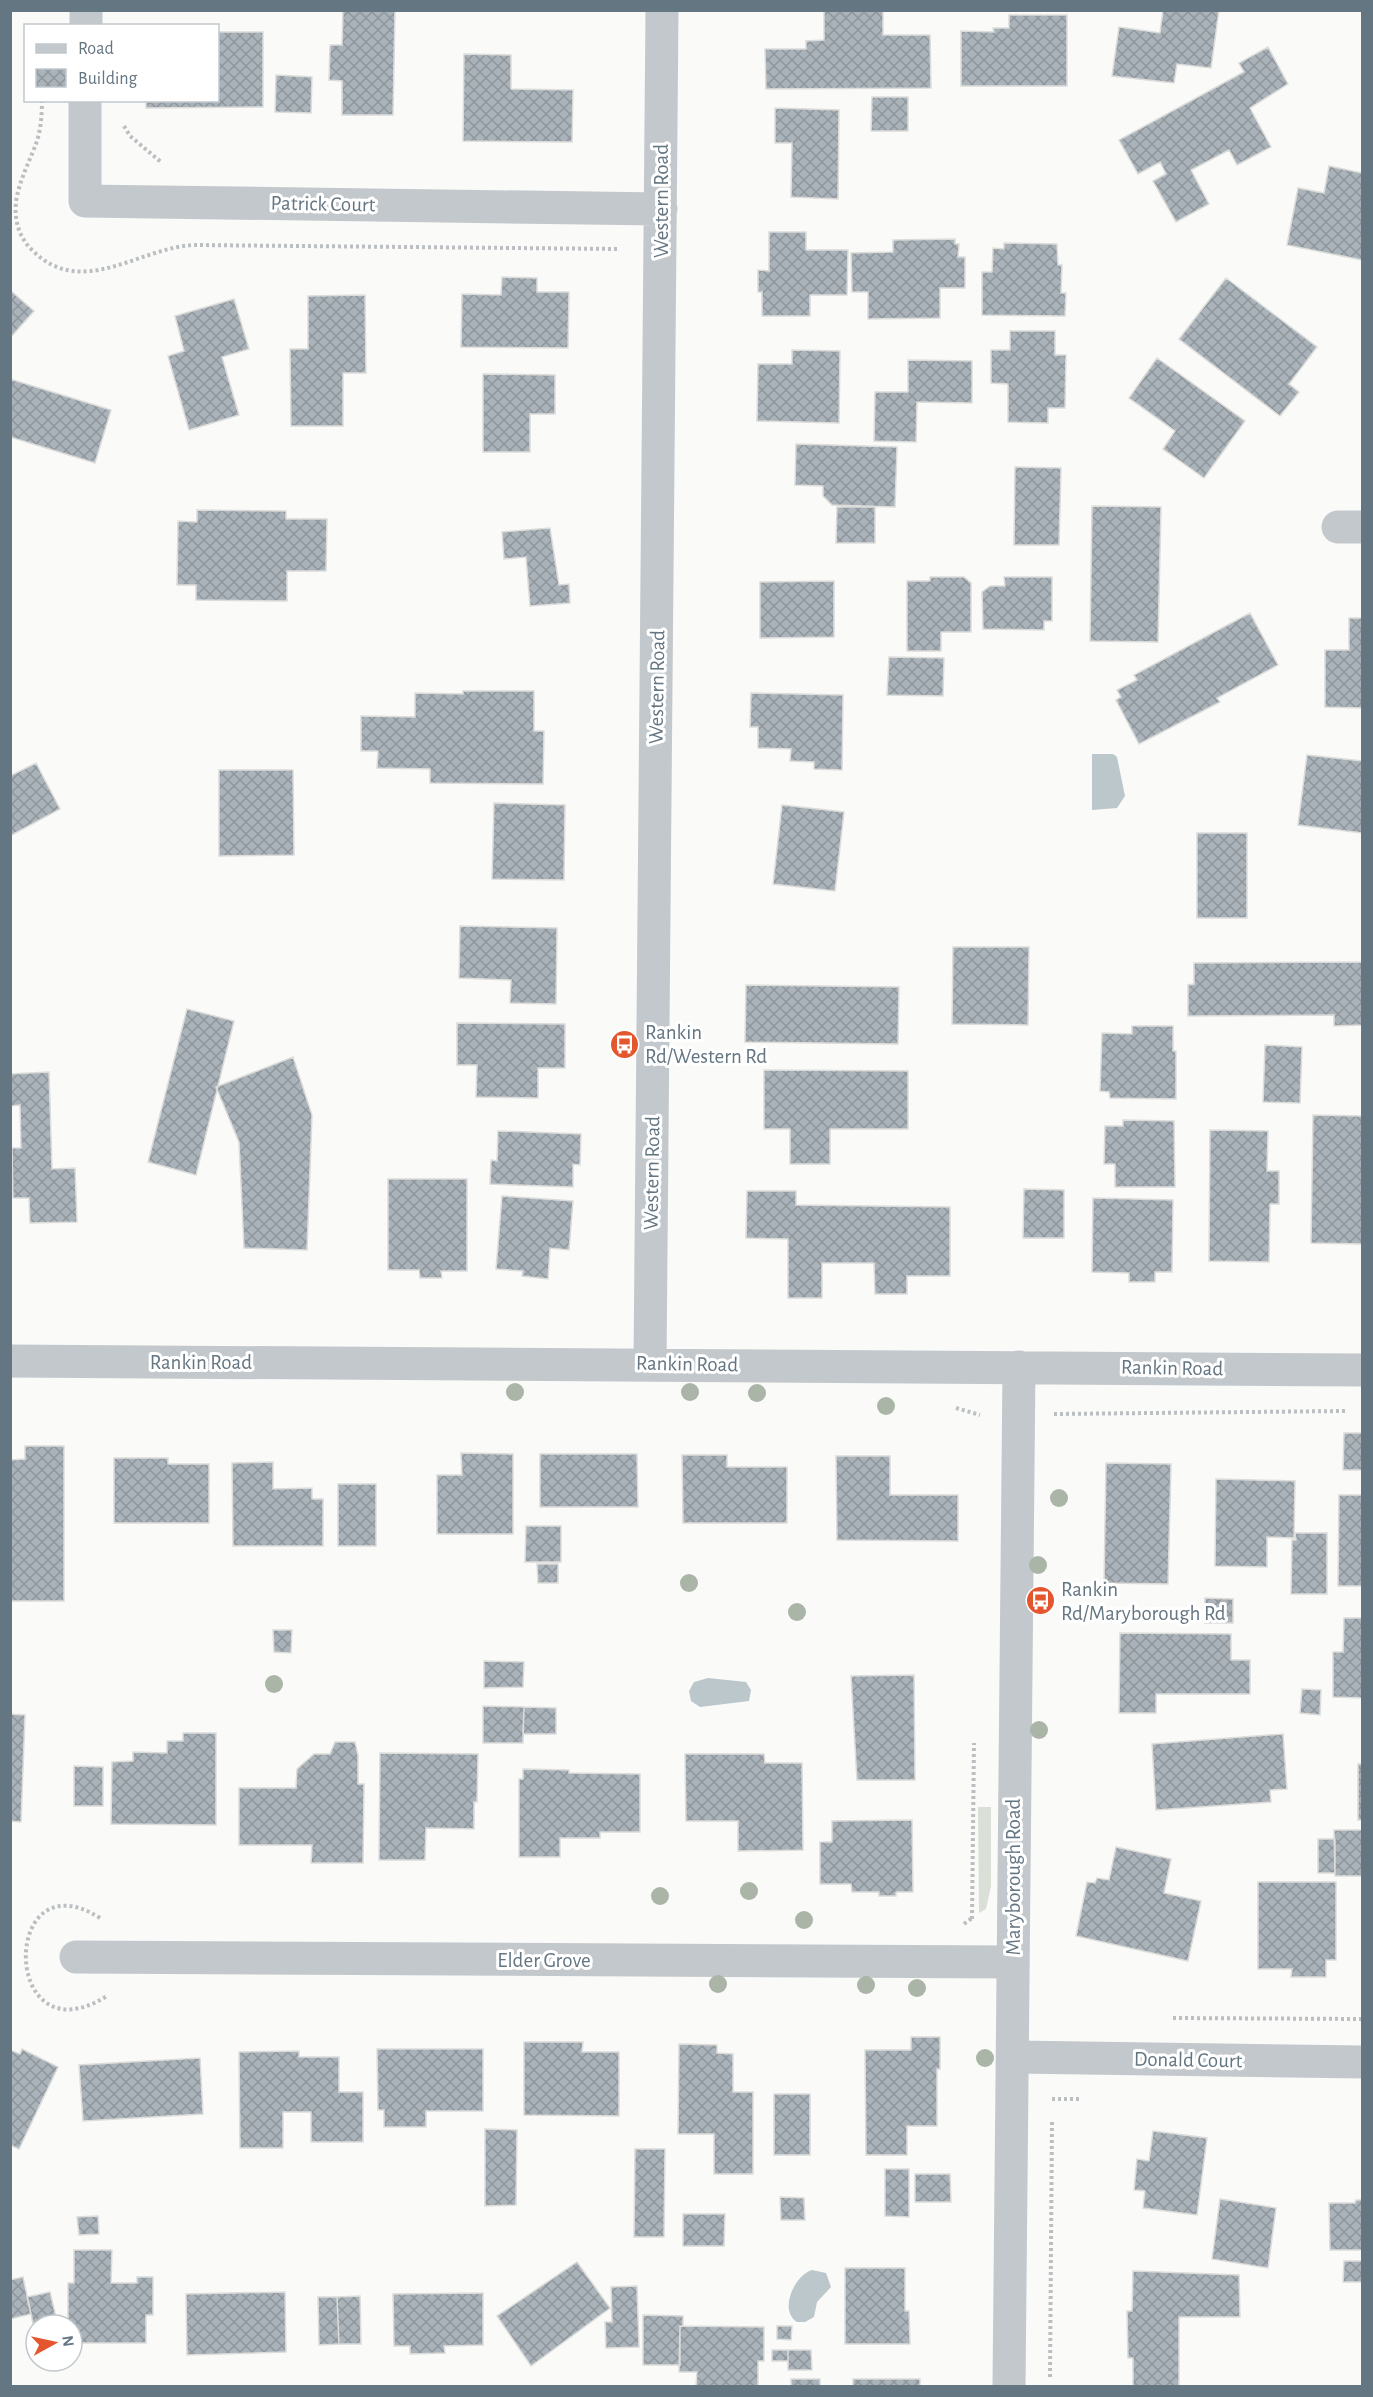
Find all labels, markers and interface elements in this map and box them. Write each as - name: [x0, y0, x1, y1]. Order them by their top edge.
- legend: [24, 24, 219, 102]
- text: Road: [78, 40, 114, 58]
- text: Building: [78, 70, 138, 88]
- street label: Western Road: [651, 144, 672, 258]
- street label: Patrick Court: [271, 193, 376, 215]
- street label: Western Road: [646, 630, 668, 744]
- place label: Rankin Rd/Western Rd: [645, 1022, 767, 1067]
- bus stop icon: Rankin Rd/Western Rd: [608, 1028, 640, 1060]
- street label: Western Road: [641, 1116, 663, 1230]
- street label: Rankin Road: [150, 1352, 252, 1373]
- street label: Rankin Road: [636, 1353, 738, 1375]
- street label: Rankin Road: [1121, 1357, 1223, 1379]
- place label: Rankin Rd/Maryborough Rd: [1061, 1579, 1226, 1624]
- bus stop icon: Rankin Rd/Maryborough Rd: [1024, 1585, 1056, 1617]
- street label: Maryborough Road: [1003, 1798, 1024, 1955]
- street label: Elder Grove: [497, 1950, 591, 1971]
- street label: Donald Court: [1134, 2049, 1243, 2071]
- north arrow: [24, 2313, 84, 2373]
- text: N: [59, 2334, 77, 2348]

